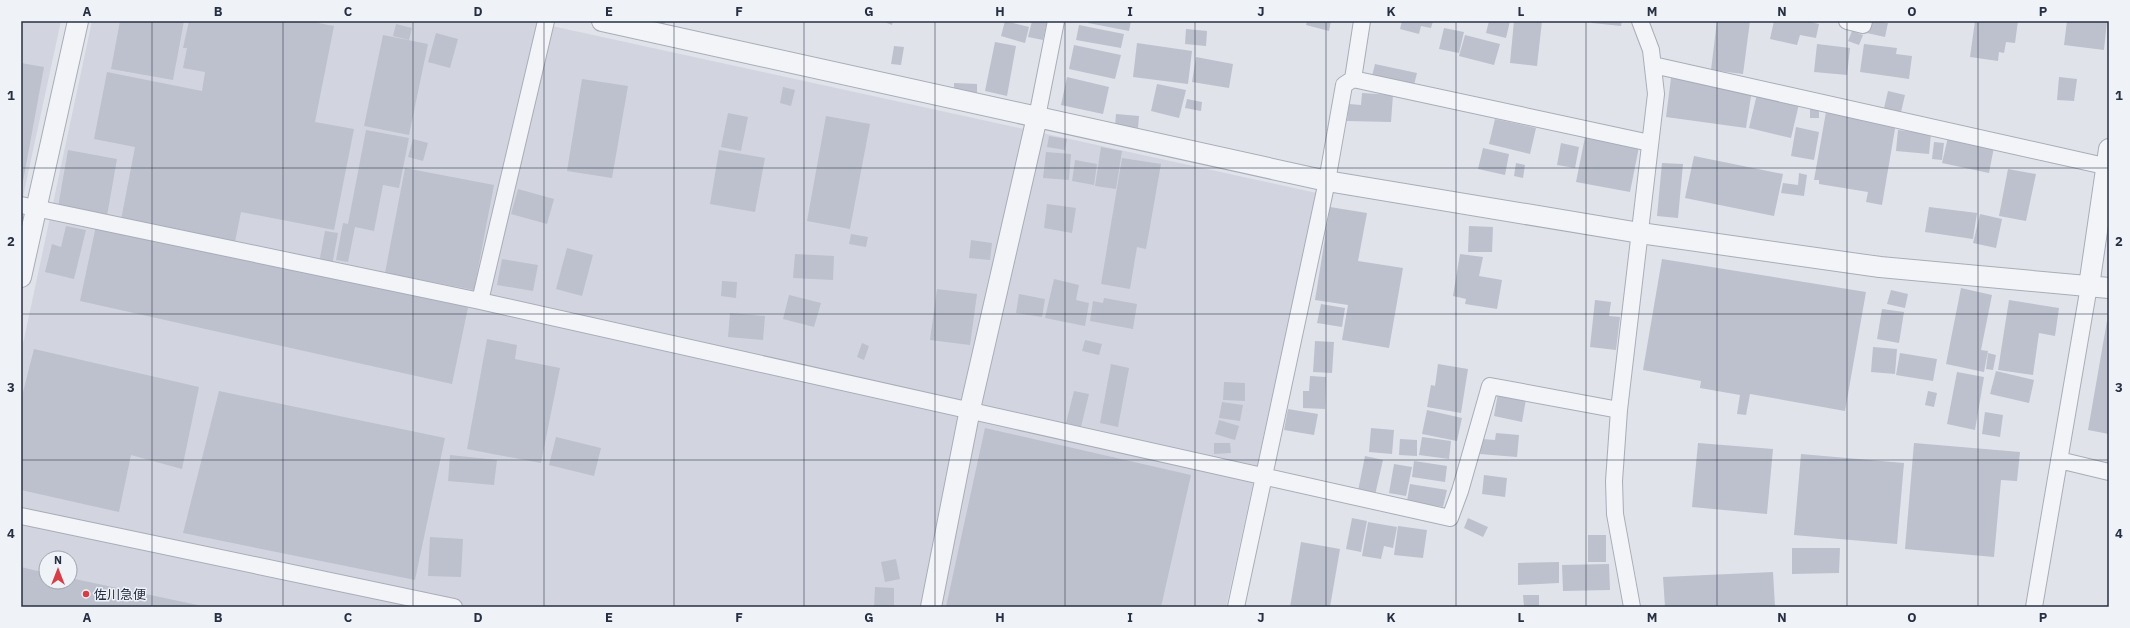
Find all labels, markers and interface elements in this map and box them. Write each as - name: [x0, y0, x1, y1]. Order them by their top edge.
- text: A: [83, 3, 92, 20]
- text: B: [214, 3, 223, 20]
- text: C: [344, 3, 353, 20]
- text: D: [473, 3, 483, 20]
- text: E: [605, 3, 613, 20]
- text: F: [735, 3, 743, 20]
- text: G: [864, 3, 874, 20]
- text: H: [995, 3, 1005, 20]
- text: I: [1127, 3, 1133, 20]
- text: J: [1257, 3, 1265, 20]
- text: K: [1386, 3, 1396, 20]
- text: L: [1518, 3, 1525, 20]
- text: M: [1647, 3, 1657, 20]
- text: N: [1777, 3, 1787, 20]
- text: O: [1907, 3, 1917, 20]
- text: P: [2039, 3, 2048, 20]
- text: 1: [7, 87, 15, 104]
- text: 1: [2115, 87, 2123, 104]
- text: 2: [7, 233, 15, 250]
- text: 2: [2115, 233, 2123, 250]
- text: 3: [7, 379, 15, 396]
- text: 3: [2115, 379, 2123, 396]
- text: 4: [7, 525, 15, 542]
- text: 4: [2115, 525, 2123, 542]
- north arrow: [38, 550, 78, 590]
- text: N: [54, 553, 62, 567]
- place label: 佐川急便: [94, 586, 146, 603]
- marker: 佐川急便: [81, 589, 91, 599]
- text: A: [83, 609, 92, 626]
- text: B: [214, 609, 223, 626]
- text: C: [344, 609, 353, 626]
- text: D: [473, 609, 483, 626]
- text: E: [605, 609, 613, 626]
- text: F: [735, 609, 743, 626]
- text: G: [864, 609, 874, 626]
- text: H: [995, 609, 1005, 626]
- text: I: [1127, 609, 1133, 626]
- text: J: [1257, 609, 1265, 626]
- text: K: [1386, 609, 1396, 626]
- text: L: [1518, 609, 1525, 626]
- text: M: [1647, 609, 1657, 626]
- text: N: [1777, 609, 1787, 626]
- text: O: [1907, 609, 1917, 626]
- text: P: [2039, 609, 2048, 626]

